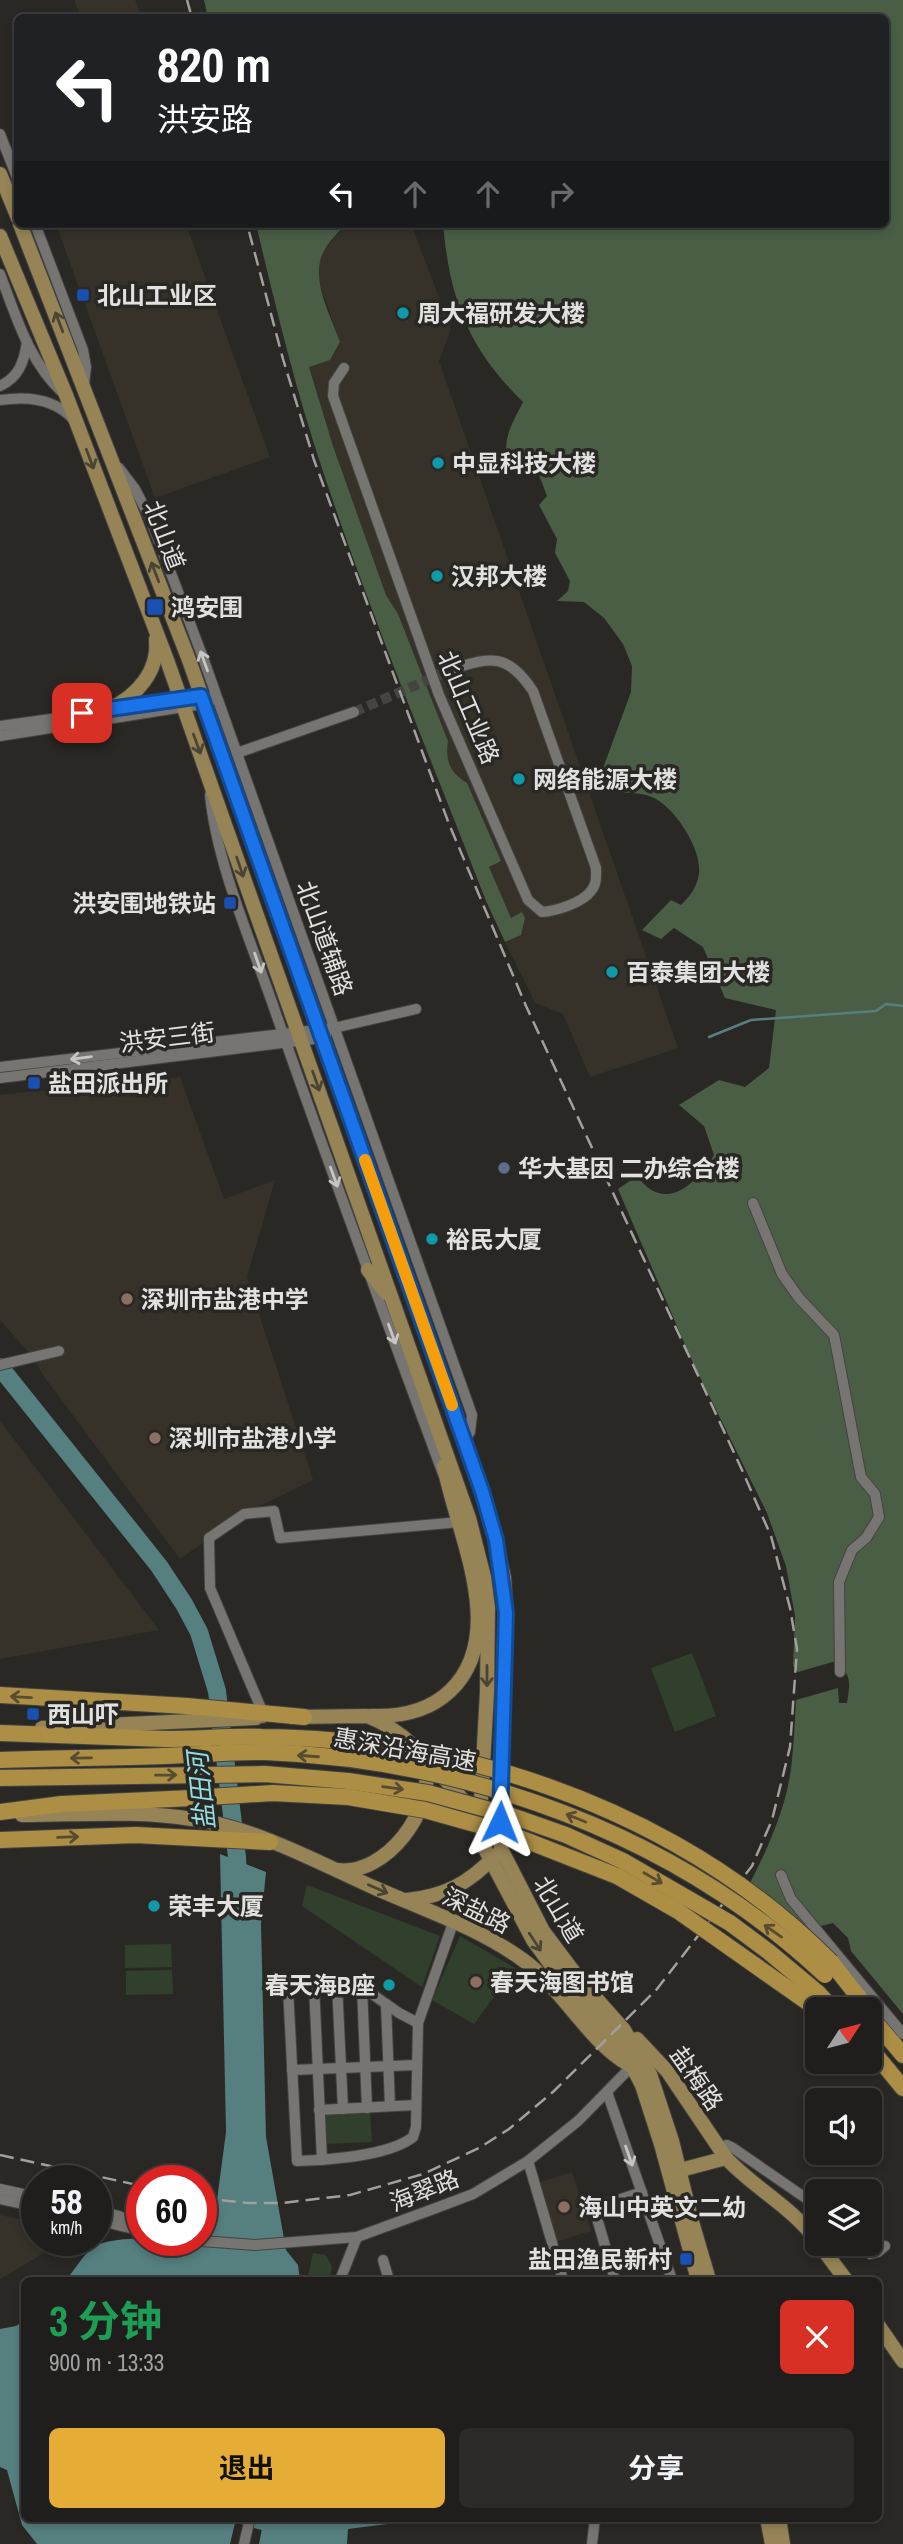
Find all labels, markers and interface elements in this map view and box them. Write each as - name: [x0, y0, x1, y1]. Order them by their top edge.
- text: 820 m: [157, 31, 271, 97]
- icon: left: [42, 42, 133, 133]
- text: 洪安路: [157, 98, 253, 141]
- icon: left: [323, 175, 361, 213]
- icon: ahead: [396, 175, 434, 213]
- icon: ahead: [469, 175, 507, 213]
- icon: right: [542, 175, 580, 213]
- place label: 北山工业区: [97, 279, 217, 311]
- marker: 北山工业区: [75, 287, 91, 303]
- place label: 周大福研发大楼: [417, 297, 585, 329]
- marker: 周大福研发大楼: [395, 305, 411, 321]
- one-way arrow: [51, 312, 64, 333]
- place label: 中显科技大楼: [452, 447, 596, 479]
- one-way arrow: [85, 448, 97, 469]
- marker: 中显科技大楼: [430, 455, 446, 471]
- street label: 北山道: [137, 496, 193, 574]
- place label: 汉邦大楼: [451, 560, 547, 592]
- one-way arrow: [148, 562, 160, 583]
- marker: 汉邦大楼: [429, 568, 445, 584]
- place label: 鸿安围: [171, 591, 243, 623]
- marker: 鸿安围: [145, 597, 165, 617]
- street label: 北山工业路: [431, 646, 507, 768]
- one-way arrow: [197, 650, 210, 672]
- pin: [52, 683, 112, 743]
- icon: arrive: [63, 694, 101, 732]
- one-way arrow: [192, 732, 204, 754]
- place label: 网络能源大楼: [533, 763, 677, 795]
- marker: 网络能源大楼: [511, 771, 527, 787]
- one-way arrow: [235, 855, 247, 877]
- street label: 北山道辅路: [289, 876, 361, 1000]
- place label: 洪安围地铁站: [72, 887, 216, 919]
- marker: 洪安围地铁站: [222, 895, 238, 911]
- one-way arrow: [253, 951, 265, 973]
- place label: 百泰集团大楼: [626, 956, 770, 988]
- marker: 百泰集团大楼: [604, 964, 620, 980]
- street label: 洪安三街: [117, 1015, 217, 1059]
- one-way arrow: [70, 1052, 93, 1065]
- place label: 盐田派出所: [48, 1067, 168, 1099]
- one-way arrow: [311, 1070, 323, 1092]
- marker: 盐田派出所: [26, 1075, 42, 1091]
- place label: 华大基因 二办综合楼: [518, 1152, 739, 1184]
- marker: 华大基因 二办综合楼: [496, 1160, 512, 1176]
- one-way arrow: [329, 1165, 342, 1187]
- place label: 裕民大厦: [446, 1223, 542, 1255]
- marker: 裕民大厦: [424, 1231, 440, 1247]
- place label: 深圳市盐港中学: [141, 1283, 309, 1315]
- marker: 深圳市盐港中学: [119, 1291, 135, 1307]
- one-way arrow: [387, 1322, 399, 1344]
- place label: 深圳市盐港小学: [169, 1422, 337, 1454]
- marker: 深圳市盐港小学: [147, 1430, 163, 1446]
- one-way arrow: [480, 1664, 494, 1687]
- one-way arrow: [9, 1690, 32, 1703]
- place label: 西山吓: [47, 1698, 119, 1730]
- marker: 西山吓: [25, 1706, 41, 1722]
- street label: 惠深沿海高速: [331, 1721, 479, 1777]
- water label: 盐田河: [179, 1745, 222, 1832]
- one-way arrow: [297, 1749, 320, 1762]
- one-way arrow: [70, 1751, 93, 1765]
- one-way arrow: [154, 1769, 177, 1782]
- one-way arrow: [381, 1781, 404, 1794]
- position arrow: [463, 1785, 537, 1859]
- one-way arrow: [566, 1811, 588, 1824]
- one-way arrow: [56, 1830, 79, 1843]
- street label: 北山道: [527, 1870, 591, 1948]
- one-way arrow: [642, 1871, 662, 1885]
- street label: 深盐路: [438, 1880, 516, 1940]
- one-way arrow: [366, 1883, 388, 1896]
- place label: 荣丰大厦: [168, 1890, 264, 1922]
- marker: 荣丰大厦: [146, 1898, 162, 1914]
- one-way arrow: [764, 1924, 783, 1938]
- one-way arrow: [528, 1932, 542, 1951]
- place label: 春天海图书馆: [490, 1966, 634, 1998]
- place label: 春天海B座: [265, 1969, 375, 2001]
- marker: 春天海图书馆: [468, 1974, 484, 1990]
- marker: 春天海B座: [381, 1977, 397, 1993]
- north arrow: [805, 1997, 882, 2074]
- map controls: [805, 1997, 882, 2256]
- street label: 盐梅路: [663, 2039, 731, 2117]
- button: sound: [805, 2088, 882, 2165]
- one-way arrow: [624, 2145, 636, 2167]
- street label: 海翠路: [385, 2162, 463, 2218]
- speed limit sign: 60: [126, 2165, 217, 2256]
- text: 58: [51, 2178, 82, 2225]
- button: layers: [805, 2179, 882, 2256]
- place label: 海山中英文二幼: [578, 2191, 746, 2223]
- marker: 海山中英文二幼: [556, 2199, 572, 2215]
- text: km/h: [51, 2215, 83, 2240]
- place label: 盐田渔民新村: [528, 2243, 672, 2275]
- marker: 盐田渔民新村: [678, 2251, 694, 2267]
- text: 3 分钟: [49, 2293, 162, 2349]
- button: close: [780, 2300, 854, 2374]
- text: 900 m · 13:33: [49, 2347, 164, 2378]
- button: 退出: [49, 2428, 445, 2508]
- button: 分享: [459, 2428, 854, 2508]

